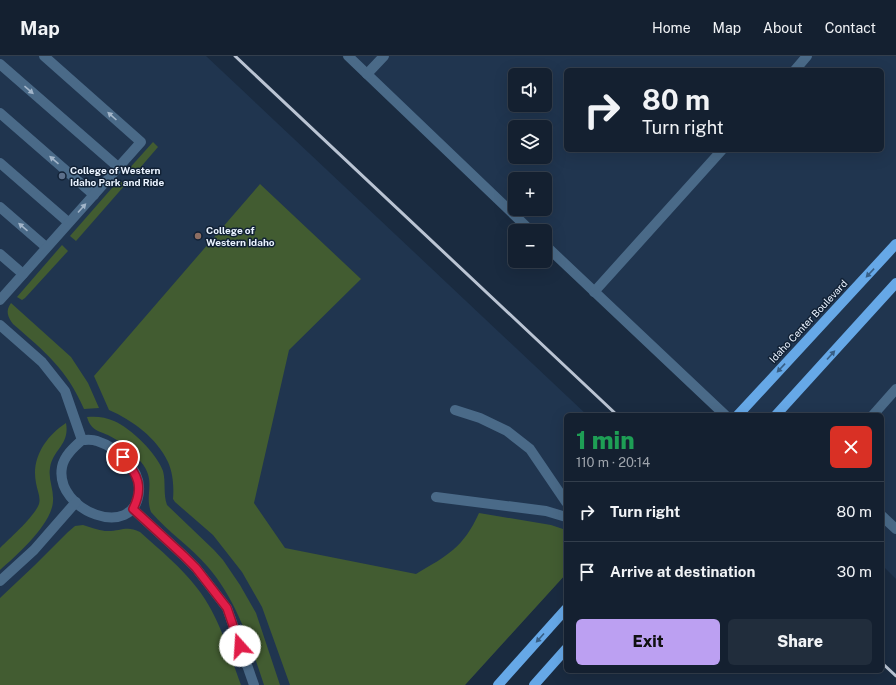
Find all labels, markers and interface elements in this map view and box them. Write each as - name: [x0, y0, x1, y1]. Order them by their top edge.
- text: Map: [20, 17, 60, 39]
- text: Home: [652, 20, 691, 36]
- text: Map: [713, 20, 741, 36]
- text: About: [763, 20, 803, 36]
- text: Contact: [825, 20, 876, 36]
- map controls: [508, 68, 552, 268]
- button: sound: [508, 68, 552, 112]
- text: 80 m: [642, 83, 710, 116]
- icon: right: [576, 84, 628, 136]
- one-way arrow: [24, 85, 35, 94]
- one-way arrow: [106, 111, 117, 120]
- text: Turn right: [642, 117, 724, 138]
- button: layers: [508, 120, 552, 164]
- one-way arrow: [48, 155, 59, 164]
- place label: College of Western Idaho Park and Ride: [70, 164, 164, 188]
- marker: College of Western Idaho Park and Ride: [57, 171, 67, 181]
- button: +: [508, 172, 552, 216]
- one-way arrow: [77, 203, 86, 213]
- one-way arrow: [18, 222, 28, 232]
- place label: College of Western Idaho: [206, 224, 275, 248]
- button: −: [508, 224, 552, 268]
- marker: College of Western Idaho: [193, 231, 203, 241]
- one-way arrow: [865, 267, 874, 278]
- street label: Idaho Center Boulevard: [767, 277, 849, 365]
- one-way arrow: [826, 350, 836, 360]
- one-way arrow: [777, 363, 786, 373]
- text: 1 min: [576, 426, 635, 454]
- button: close: [830, 426, 872, 468]
- pin: [106, 440, 140, 474]
- icon: arrive: [112, 446, 134, 468]
- text: 110 m · 20:14: [576, 455, 650, 470]
- icon: right: [576, 501, 598, 523]
- text: Turn right: [610, 503, 680, 520]
- text: 80 m: [837, 503, 872, 520]
- icon: arrive: [576, 561, 598, 583]
- text: Arrive at destination: [610, 563, 755, 580]
- text: 30 m: [837, 563, 872, 580]
- button: Exit: [576, 619, 720, 665]
- button: Share: [728, 619, 872, 665]
- position arrow: [219, 625, 261, 667]
- one-way arrow: [536, 633, 545, 643]

